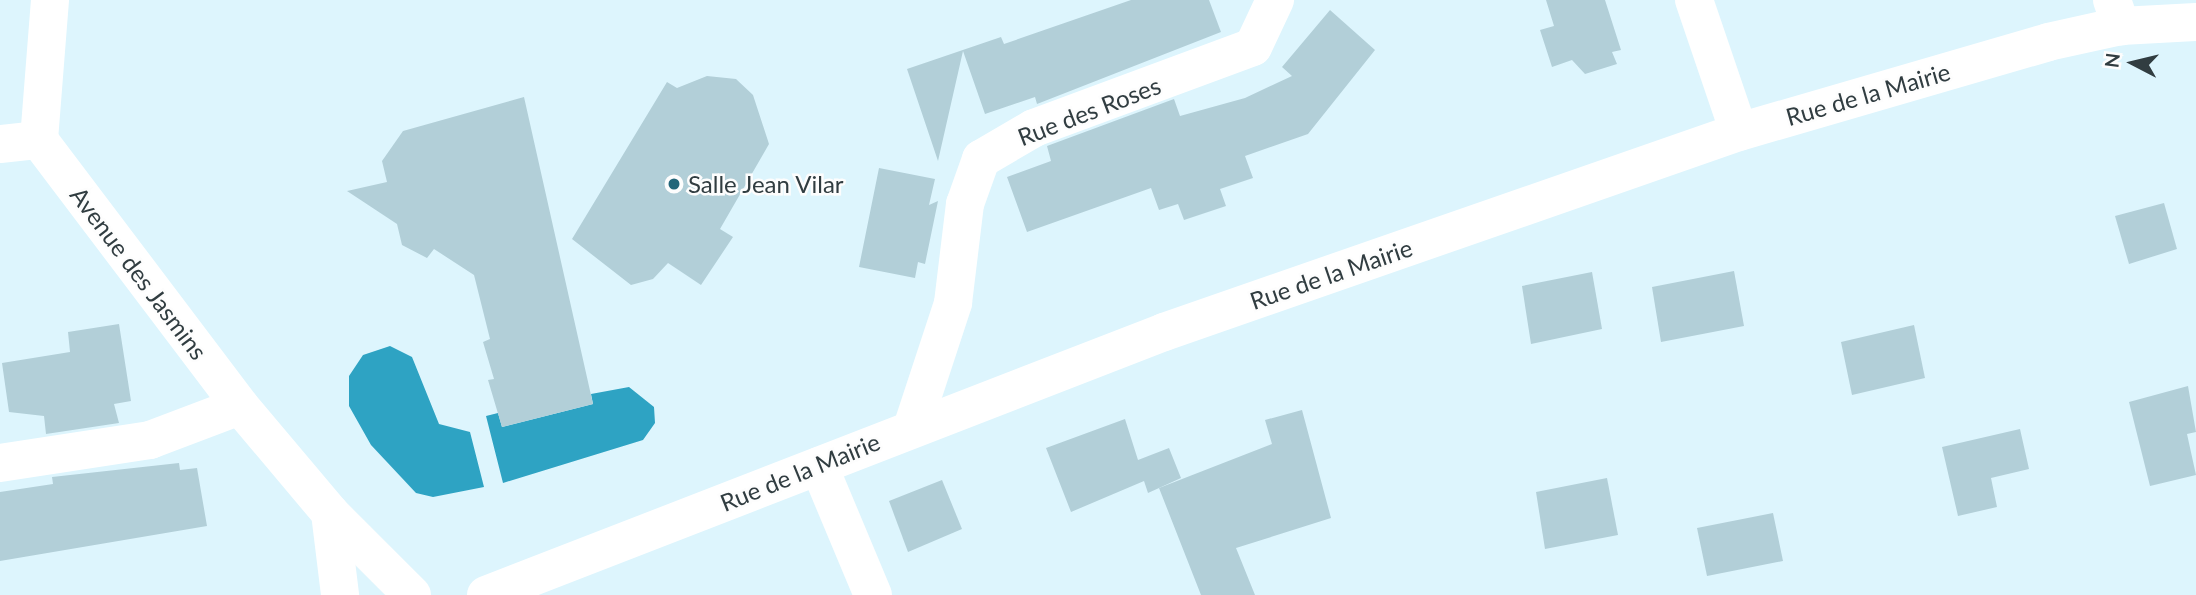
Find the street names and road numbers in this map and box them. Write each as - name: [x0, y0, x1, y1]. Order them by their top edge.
- street label: Rue de la Mairie: [1783, 57, 1953, 131]
- street label: Rue des Roses: [1013, 71, 1165, 151]
- street label: Avenue des Jasmins: [64, 181, 214, 365]
- street label: Rue de la Mairie: [1246, 233, 1416, 315]
- street label: Rue de la Mairie: [716, 427, 884, 517]

